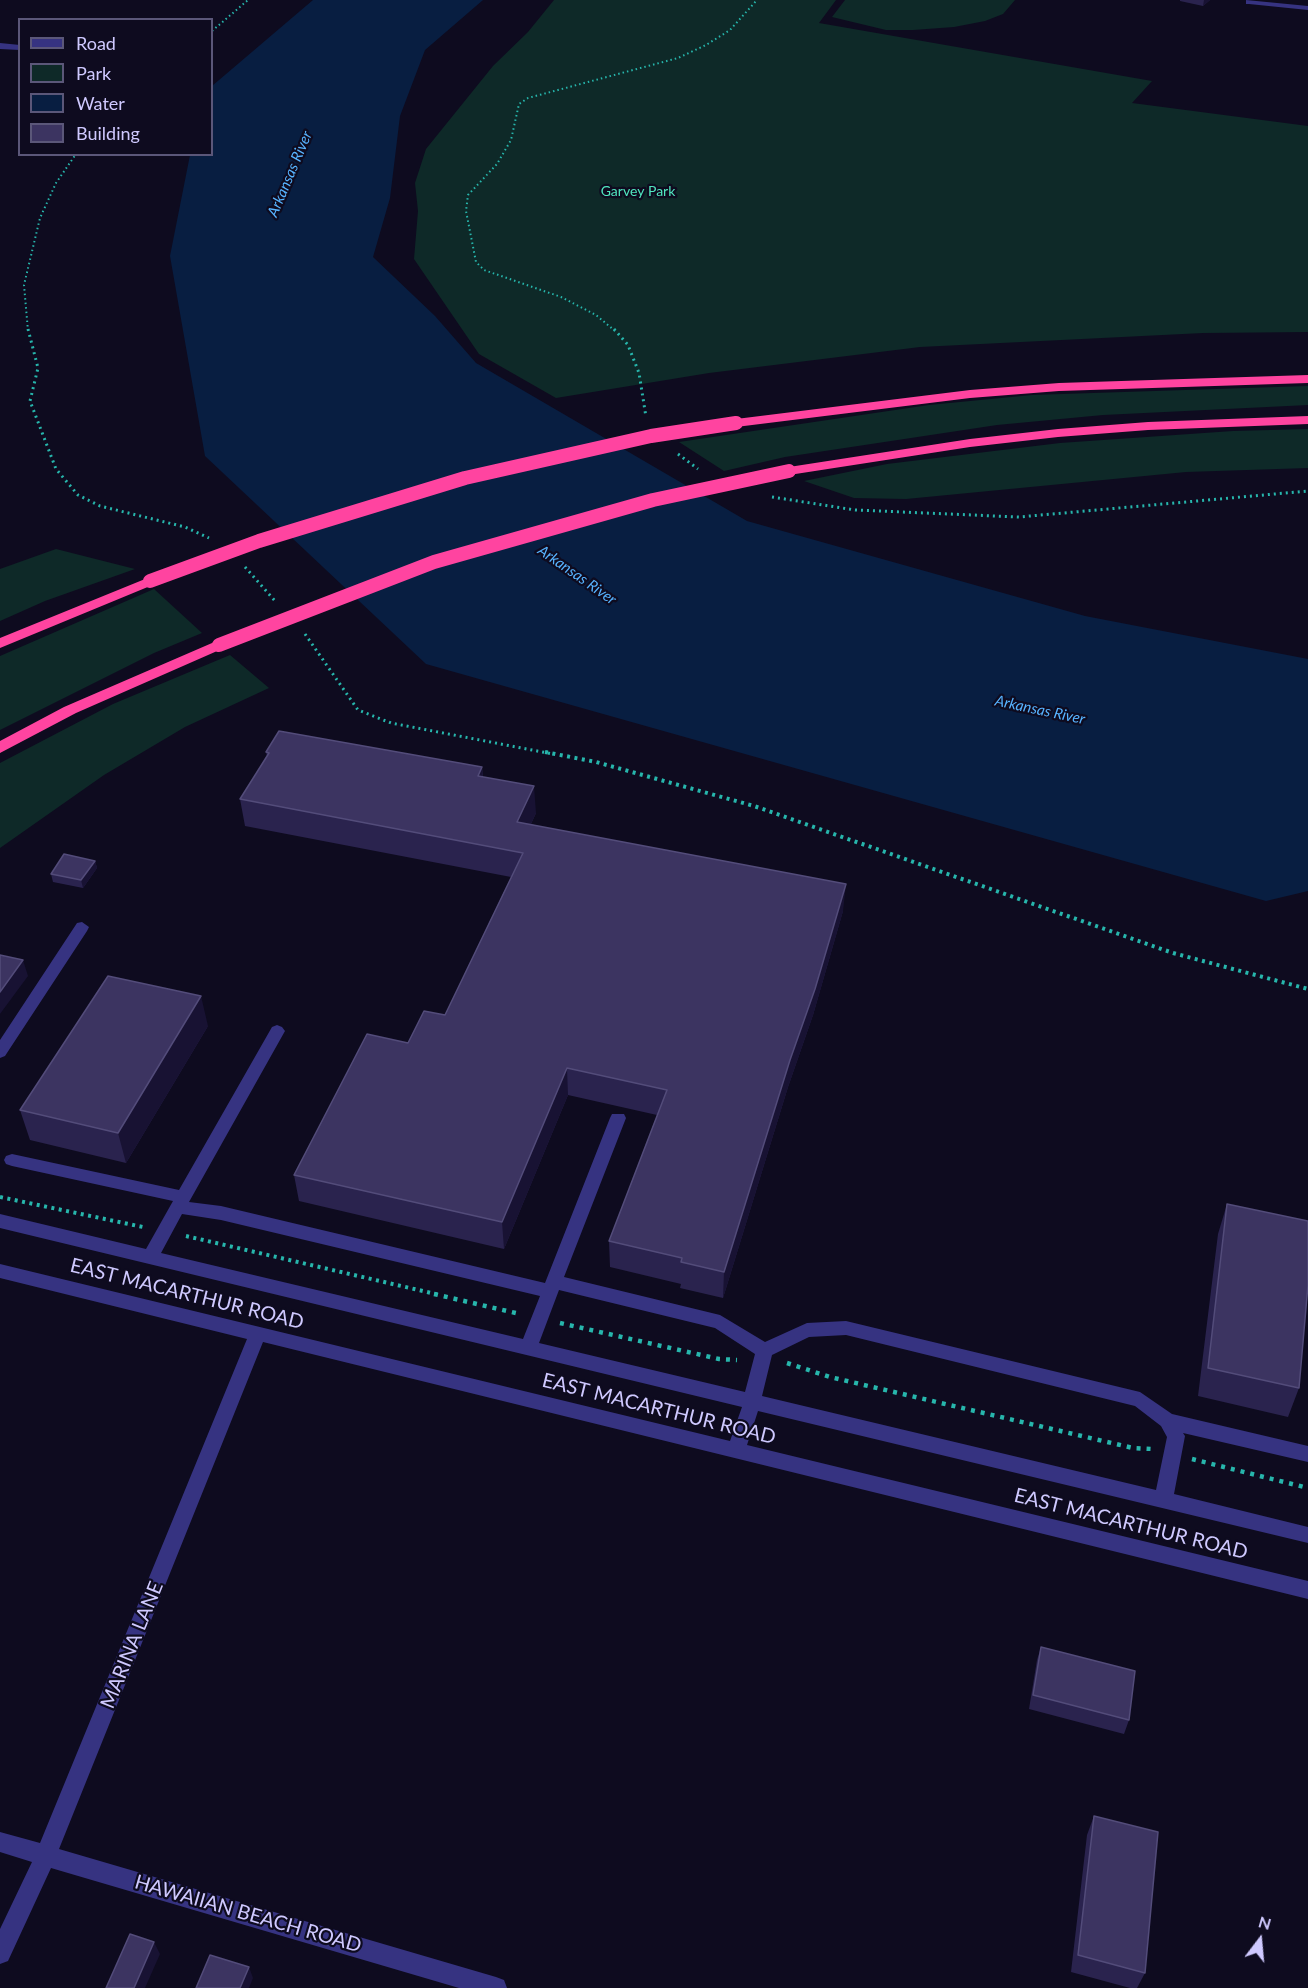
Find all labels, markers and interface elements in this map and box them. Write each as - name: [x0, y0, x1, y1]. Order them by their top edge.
- legend: [18, 18, 213, 156]
- text: Road: [76, 32, 116, 54]
- text: Park: [76, 62, 111, 84]
- text: Water: [76, 92, 125, 114]
- text: Building: [76, 122, 140, 144]
- water label: Arkansas River: [264, 128, 316, 220]
- park label: Garvey Park: [601, 183, 675, 199]
- water label: Arkansas River: [534, 541, 620, 609]
- water label: Arkansas River: [993, 692, 1087, 728]
- street label: EAST MACARTHUR ROAD: [68, 1253, 306, 1335]
- street label: EAST MACARTHUR ROAD: [540, 1368, 778, 1450]
- street label: EAST MACARTHUR ROAD: [1012, 1483, 1250, 1565]
- street label: MARINA LANE: [96, 1578, 168, 1712]
- street label: HAWAIIAN BEACH ROAD: [132, 1870, 364, 1958]
- north arrow: [1230, 1910, 1290, 1970]
- text: N: [1257, 1911, 1274, 1933]

